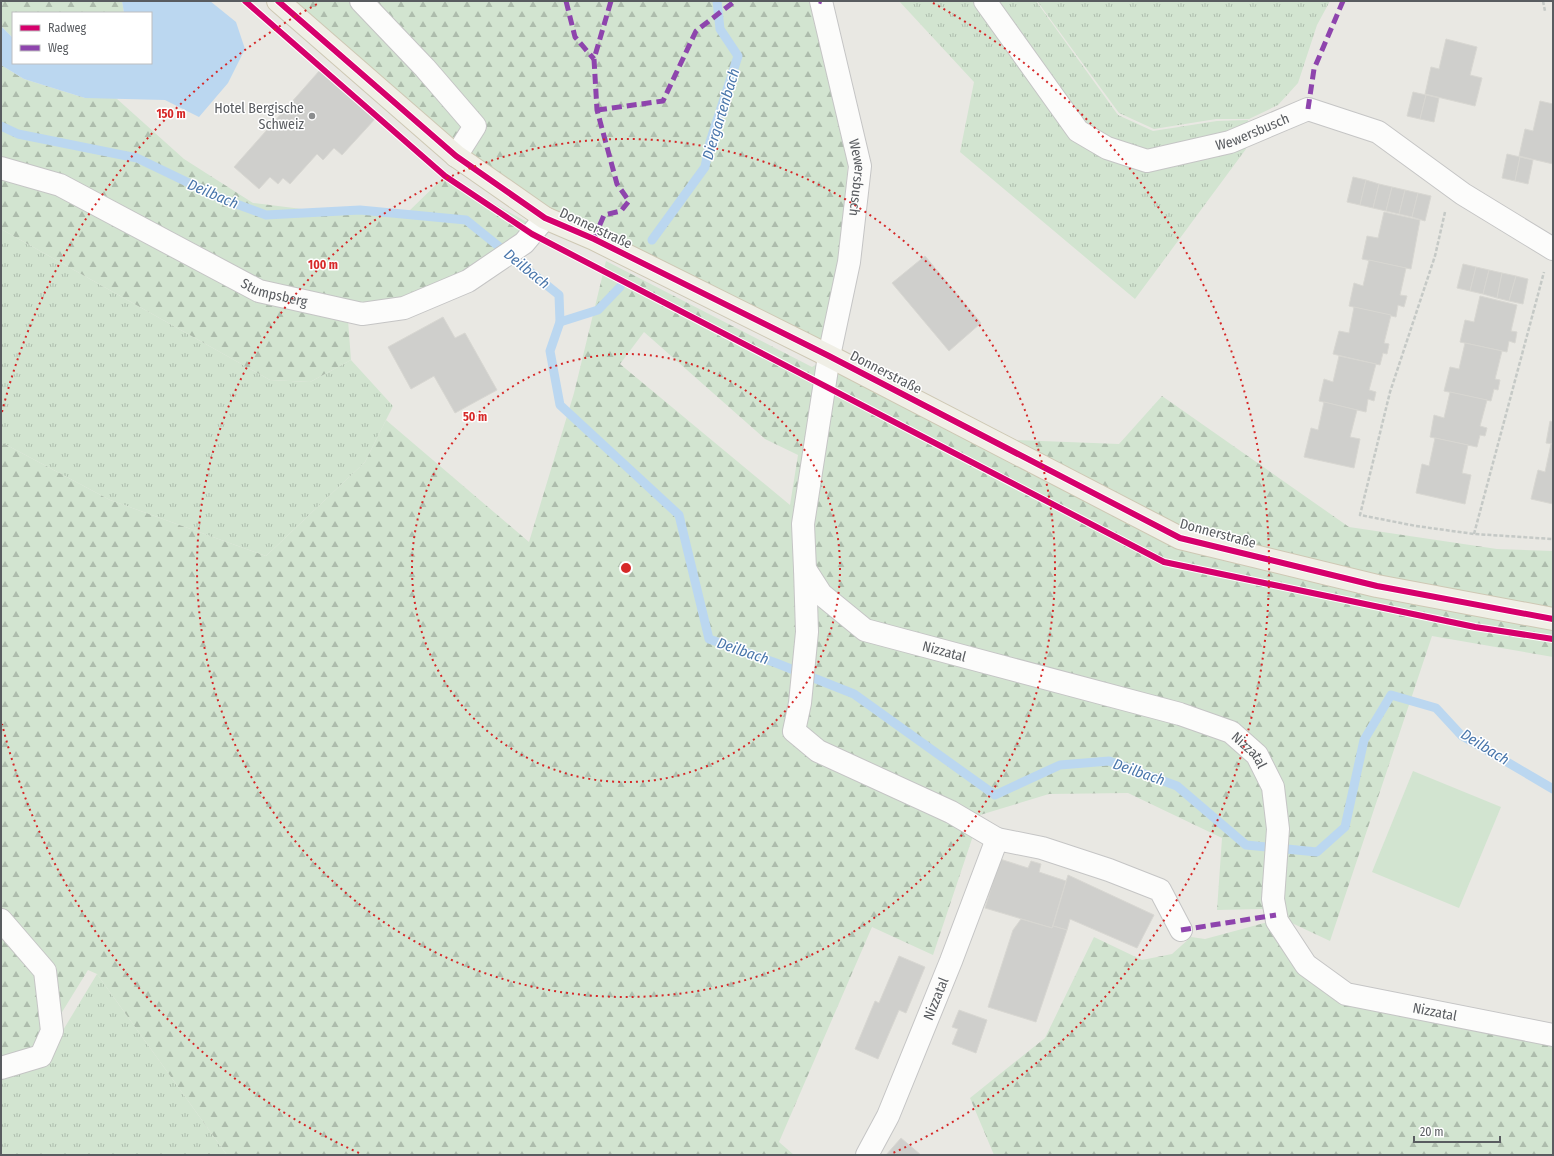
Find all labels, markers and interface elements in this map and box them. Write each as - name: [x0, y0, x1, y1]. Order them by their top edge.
- legend: [12, 12, 152, 64]
- text: Radweg: [48, 21, 87, 35]
- text: Weg: [48, 41, 69, 55]
- water label: Diergartenbach: [699, 66, 743, 162]
- place label: Hotel Bergische Schweiz: [214, 100, 304, 133]
- text: 150 m: [156, 107, 186, 121]
- street label: Wewersbusch: [1214, 110, 1292, 154]
- marker: Hotel Bergische Schweiz: [307, 111, 317, 121]
- street label: Wewersbusch: [845, 137, 868, 217]
- water label: Deilbach: [185, 175, 241, 213]
- street label: Donnerstraße: [557, 204, 635, 253]
- water label: Deilbach: [501, 245, 553, 293]
- text: 100 m: [308, 258, 338, 272]
- street label: Stumpsberg: [238, 275, 309, 311]
- street label: Donnerstraße: [847, 347, 925, 398]
- text: 50 m: [463, 410, 487, 424]
- street label: Donnerstraße: [1178, 515, 1258, 552]
- centre of rings: [619, 561, 633, 575]
- water label: Deilbach: [715, 634, 771, 668]
- street label: Nizzatal: [920, 638, 968, 666]
- water label: Deilbach: [1458, 725, 1512, 769]
- street label: Nizzatal: [1228, 728, 1270, 772]
- water label: Deilbach: [1111, 755, 1167, 789]
- street label: Nizzatal: [920, 975, 953, 1023]
- street label: Nizzatal: [1411, 999, 1459, 1025]
- scale bar: [1414, 1118, 1500, 1144]
- text: 20 m: [1420, 1125, 1444, 1139]

